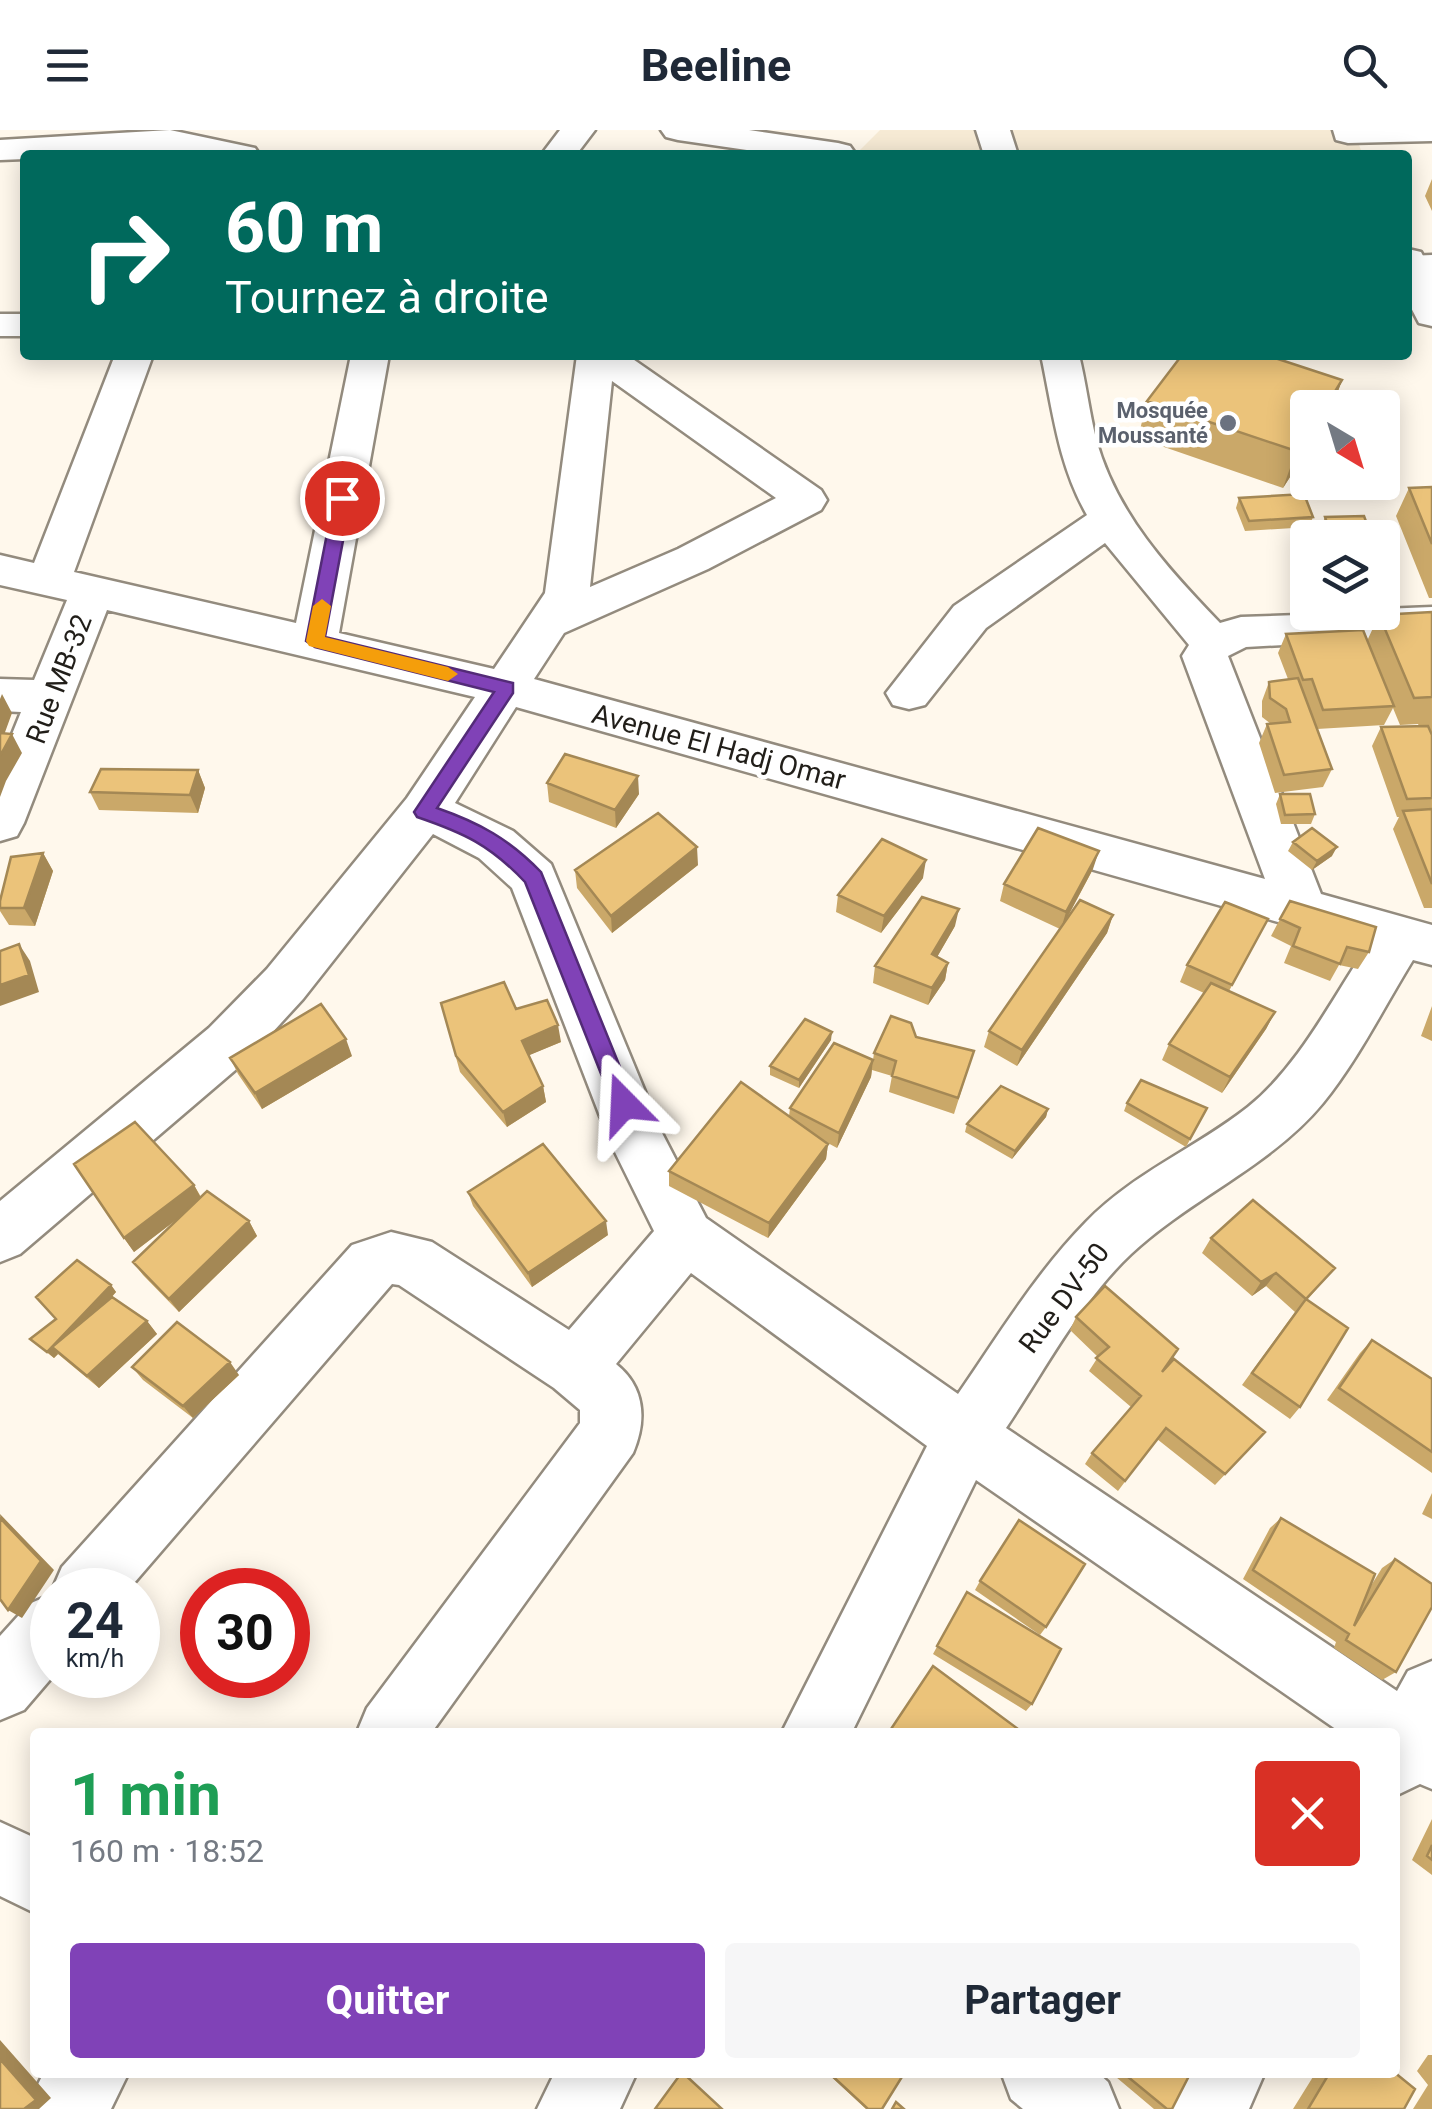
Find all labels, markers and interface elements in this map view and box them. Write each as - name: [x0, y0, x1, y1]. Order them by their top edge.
- icon: menu: [40, 38, 95, 93]
- icon: search: [1337, 38, 1392, 93]
- text: Beeline: [641, 39, 791, 92]
- text: 60 m: [225, 187, 383, 269]
- icon: right: [60, 190, 190, 320]
- text: Tournez à droite: [225, 271, 549, 324]
- north arrow: [1290, 390, 1400, 500]
- map controls: [1290, 390, 1400, 630]
- place label: Mosquée Moussanté: [1098, 398, 1208, 448]
- marker: Mosquée Moussanté: [1217, 412, 1239, 434]
- pin: [300, 456, 385, 541]
- icon: arrive: [315, 471, 370, 526]
- button: layers: [1290, 520, 1400, 630]
- street label: Rue MB-32: [19, 610, 99, 748]
- street label: Avenue El Hadj Omar: [589, 697, 850, 797]
- position arrow: [572, 1052, 676, 1156]
- street label: Rue DV-50: [1012, 1237, 1116, 1359]
- speed limit sign: 30: [180, 1568, 310, 1698]
- text: 24: [66, 1592, 124, 1650]
- text: km/h: [66, 1644, 124, 1673]
- text: 1 min: [70, 1759, 221, 1830]
- button: close: [1255, 1761, 1360, 1866]
- text: 160 m · 18:52: [70, 1832, 264, 1870]
- button: Quitter: [70, 1943, 705, 2058]
- button: Partager: [725, 1943, 1360, 2058]

